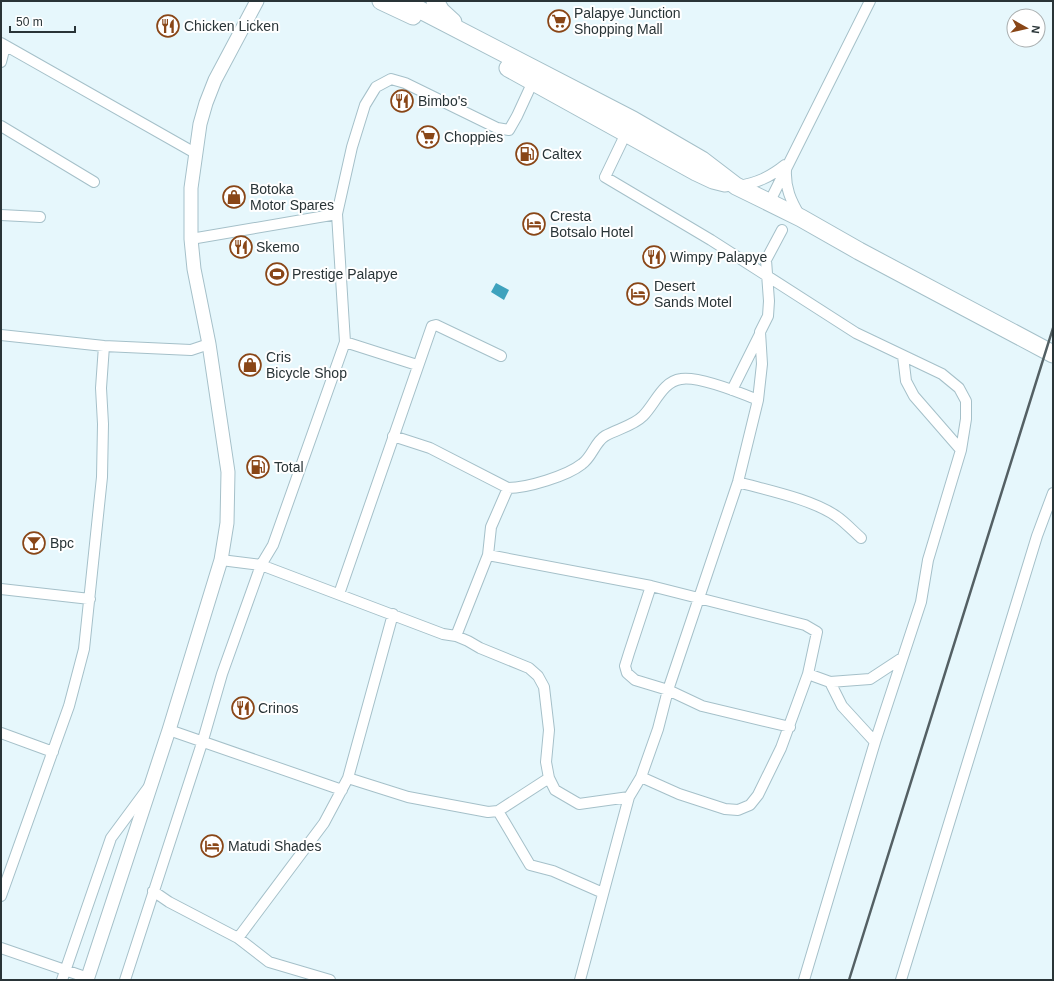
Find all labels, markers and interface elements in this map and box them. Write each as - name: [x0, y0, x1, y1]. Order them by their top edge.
- place label: Palapye Junction Shopping Mall: [574, 5, 681, 37]
- scale bar: [10, 8, 75, 34]
- supermarket icon: Palapye Junction Shopping Mall: [546, 8, 572, 34]
- north arrow: [1006, 8, 1046, 48]
- restaurant icon: Chicken Licken: [155, 13, 181, 39]
- text: 50 m: [16, 15, 43, 29]
- place label: Chicken Licken: [184, 18, 279, 34]
- text: N: [1029, 25, 1042, 34]
- restaurant icon: Bimbo's: [389, 88, 415, 114]
- place label: Bimbo's: [418, 93, 467, 109]
- supermarket icon: Choppies: [415, 124, 441, 150]
- place label: Choppies: [444, 129, 503, 145]
- fuel station icon: Caltex: [514, 141, 540, 167]
- place label: Caltex: [542, 146, 582, 162]
- place label: Botoka Motor Spares: [250, 181, 334, 213]
- shop icon: Botoka Motor Spares: [221, 184, 247, 210]
- place label: Cresta Botsalo Hotel: [550, 208, 633, 240]
- hotel icon: Cresta Botsalo Hotel: [521, 211, 547, 237]
- restaurant icon: Skemo: [228, 234, 254, 260]
- place label: Skemo: [256, 239, 300, 255]
- restaurant icon: Wimpy Palapye: [641, 244, 667, 270]
- place label: Wimpy Palapye: [670, 249, 767, 265]
- sports icon: Prestige Palapye: [264, 261, 290, 287]
- place label: Prestige Palapye: [292, 266, 398, 282]
- place label: Desert Sands Motel: [654, 278, 732, 310]
- hotel icon: Desert Sands Motel: [625, 281, 651, 307]
- place label: Cris Bicycle Shop: [266, 349, 347, 381]
- shop icon: Cris Bicycle Shop: [237, 352, 263, 378]
- fuel station icon: Total: [245, 454, 271, 480]
- place label: Total: [274, 459, 304, 475]
- bar icon: Bpc: [21, 530, 47, 556]
- place label: Bpc: [50, 535, 74, 551]
- restaurant icon: Crinos: [230, 695, 256, 721]
- place label: Crinos: [258, 700, 298, 716]
- hotel icon: Matudi Shades: [199, 833, 225, 859]
- place label: Matudi Shades: [228, 838, 321, 854]

